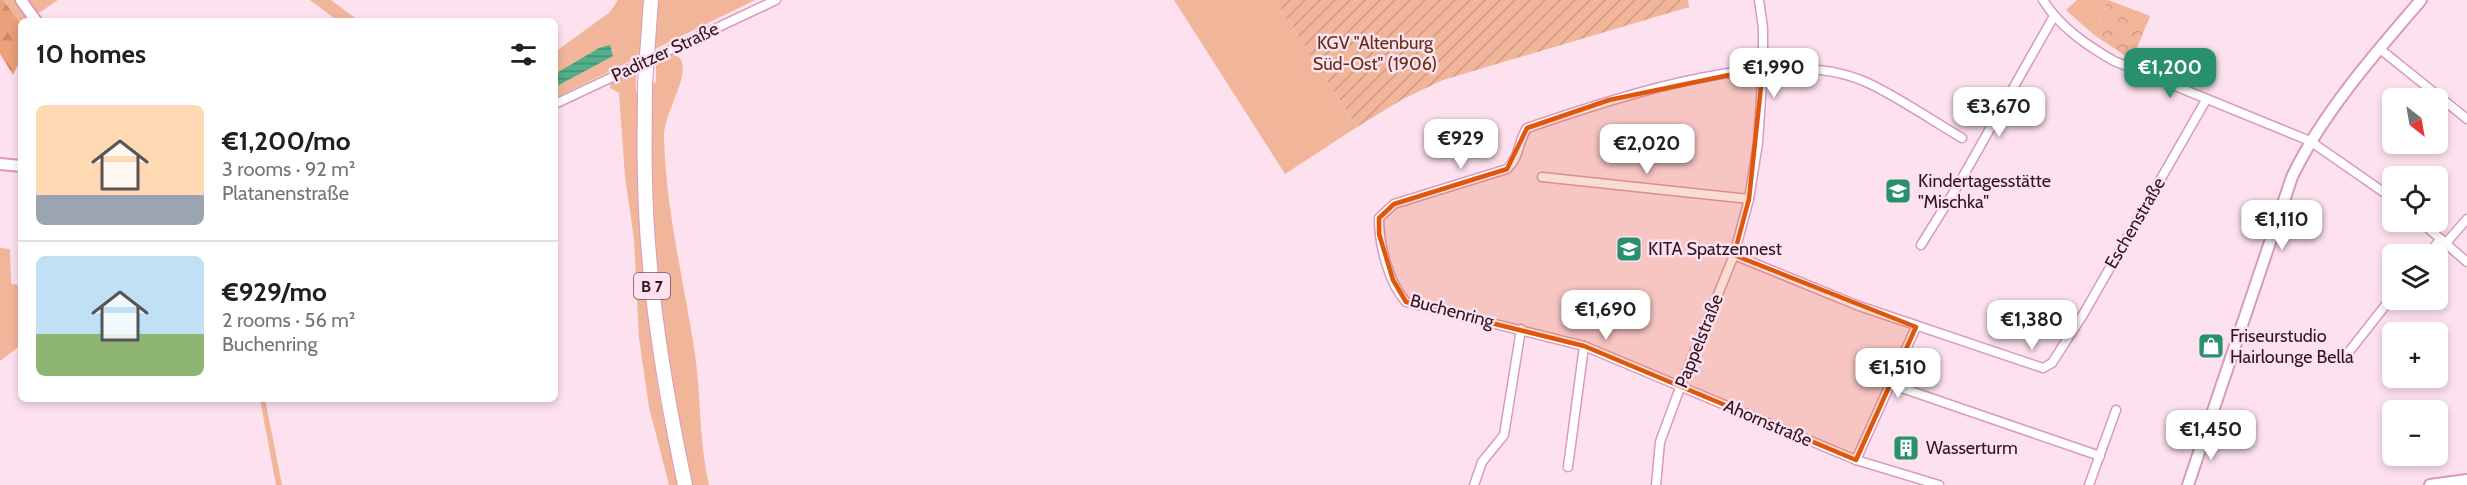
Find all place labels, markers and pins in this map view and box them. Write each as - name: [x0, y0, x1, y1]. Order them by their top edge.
- pin: €1,990: [1725, 48, 1823, 99]
- pin: €1,200: [2121, 48, 2219, 99]
- pin: €3,670: [1950, 87, 2048, 138]
- pin: €929: [1425, 119, 1497, 170]
- pin: €2,020: [1598, 124, 1696, 175]
- place label: Kindertagesstätte "Mischka": [1918, 170, 2051, 213]
- school or university icon: Kindertagesstätte "Mischka": [1883, 176, 1913, 206]
- pin: €1,110: [2233, 200, 2331, 251]
- school or university icon: KITA Spatzennest: [1614, 234, 1644, 264]
- place label: KITA Spatzennest: [1648, 238, 1782, 260]
- pin: €1,690: [1557, 290, 1655, 341]
- pin: €1,380: [1983, 300, 2081, 351]
- place label: Friseurstudio Hairlounge Bella: [2230, 325, 2354, 368]
- shop icon: Friseurstudio Hairlounge Bella: [2196, 331, 2226, 361]
- pin: €1,510: [1849, 348, 1947, 399]
- pin: €1,450: [2162, 410, 2260, 461]
- building icon: Wasserturm: [1891, 433, 1921, 463]
- place label: Wasserturm: [1926, 437, 2018, 459]

